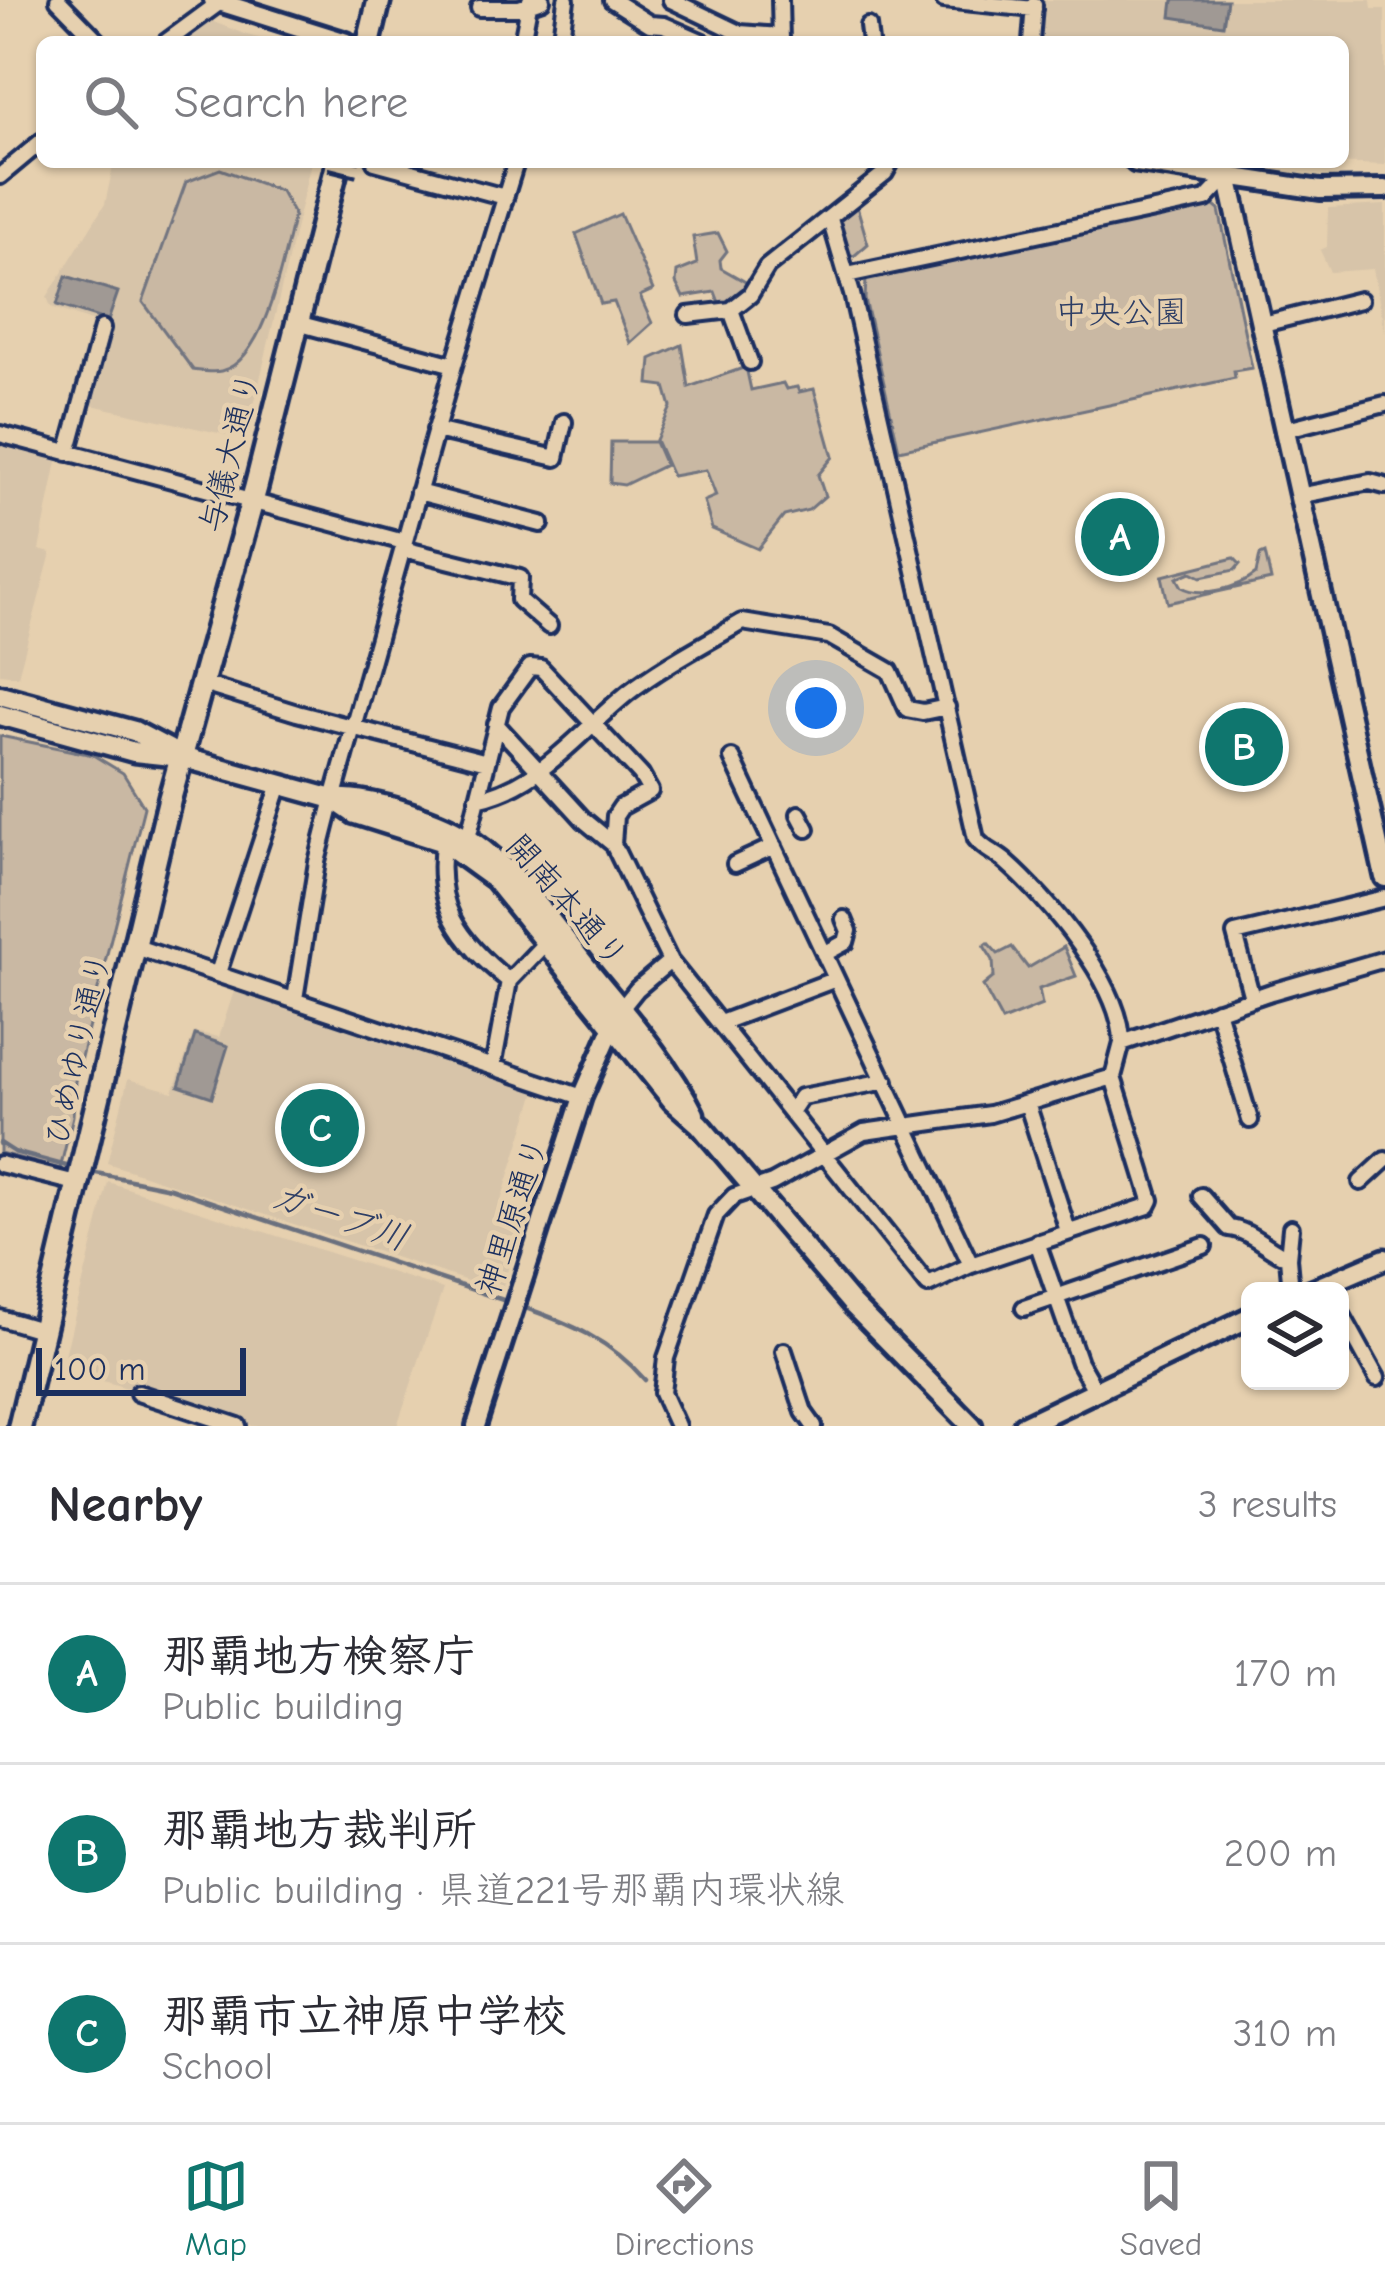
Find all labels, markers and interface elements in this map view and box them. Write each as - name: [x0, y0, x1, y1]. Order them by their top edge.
- search box: [36, 36, 1349, 168]
- icon: search: [78, 69, 144, 135]
- text: Search here: [174, 76, 408, 128]
- park label: 中央公園: [1055, 293, 1187, 331]
- street label: 与儀大通り: [192, 367, 268, 537]
- pin: A: [1081, 492, 1159, 582]
- your location: [786, 678, 846, 738]
- pin: B: [1205, 702, 1283, 792]
- street label: 開南本通り: [499, 826, 635, 976]
- street label: ひめゆり通り: [37, 948, 119, 1150]
- pin: C: [281, 1083, 359, 1173]
- street label: 神里原通り: [468, 1132, 556, 1300]
- water label: ガーブ川: [266, 1174, 414, 1260]
- map controls: [1241, 1282, 1349, 1390]
- button: layers: [1241, 1282, 1349, 1390]
- scale bar: [36, 1342, 246, 1395]
- text: 100 m: [54, 1350, 146, 1388]
- text: Nearby: [48, 1475, 202, 1534]
- text: 3 results: [1198, 1482, 1337, 1527]
- text: 那覇地方検察庁: [162, 1630, 477, 1682]
- text: A: [76, 1651, 98, 1696]
- text: 170 m: [1234, 1651, 1337, 1696]
- text: Public building: [162, 1684, 404, 1729]
- text: 那覇地方裁判所: [162, 1804, 477, 1856]
- text: B: [75, 1831, 99, 1876]
- text: 200 m: [1224, 1831, 1337, 1876]
- text: Public building · 県道221号那覇内環状線: [162, 1868, 844, 1913]
- text: 那覇市立神原中学校: [162, 1990, 567, 2042]
- text: C: [75, 2011, 99, 2056]
- text: 310 m: [1233, 2011, 1337, 2056]
- text: School: [162, 2044, 273, 2089]
- tab: Map: [183, 2153, 249, 2263]
- tab: Directions: [615, 2153, 754, 2263]
- tab: Saved: [1120, 2153, 1202, 2263]

